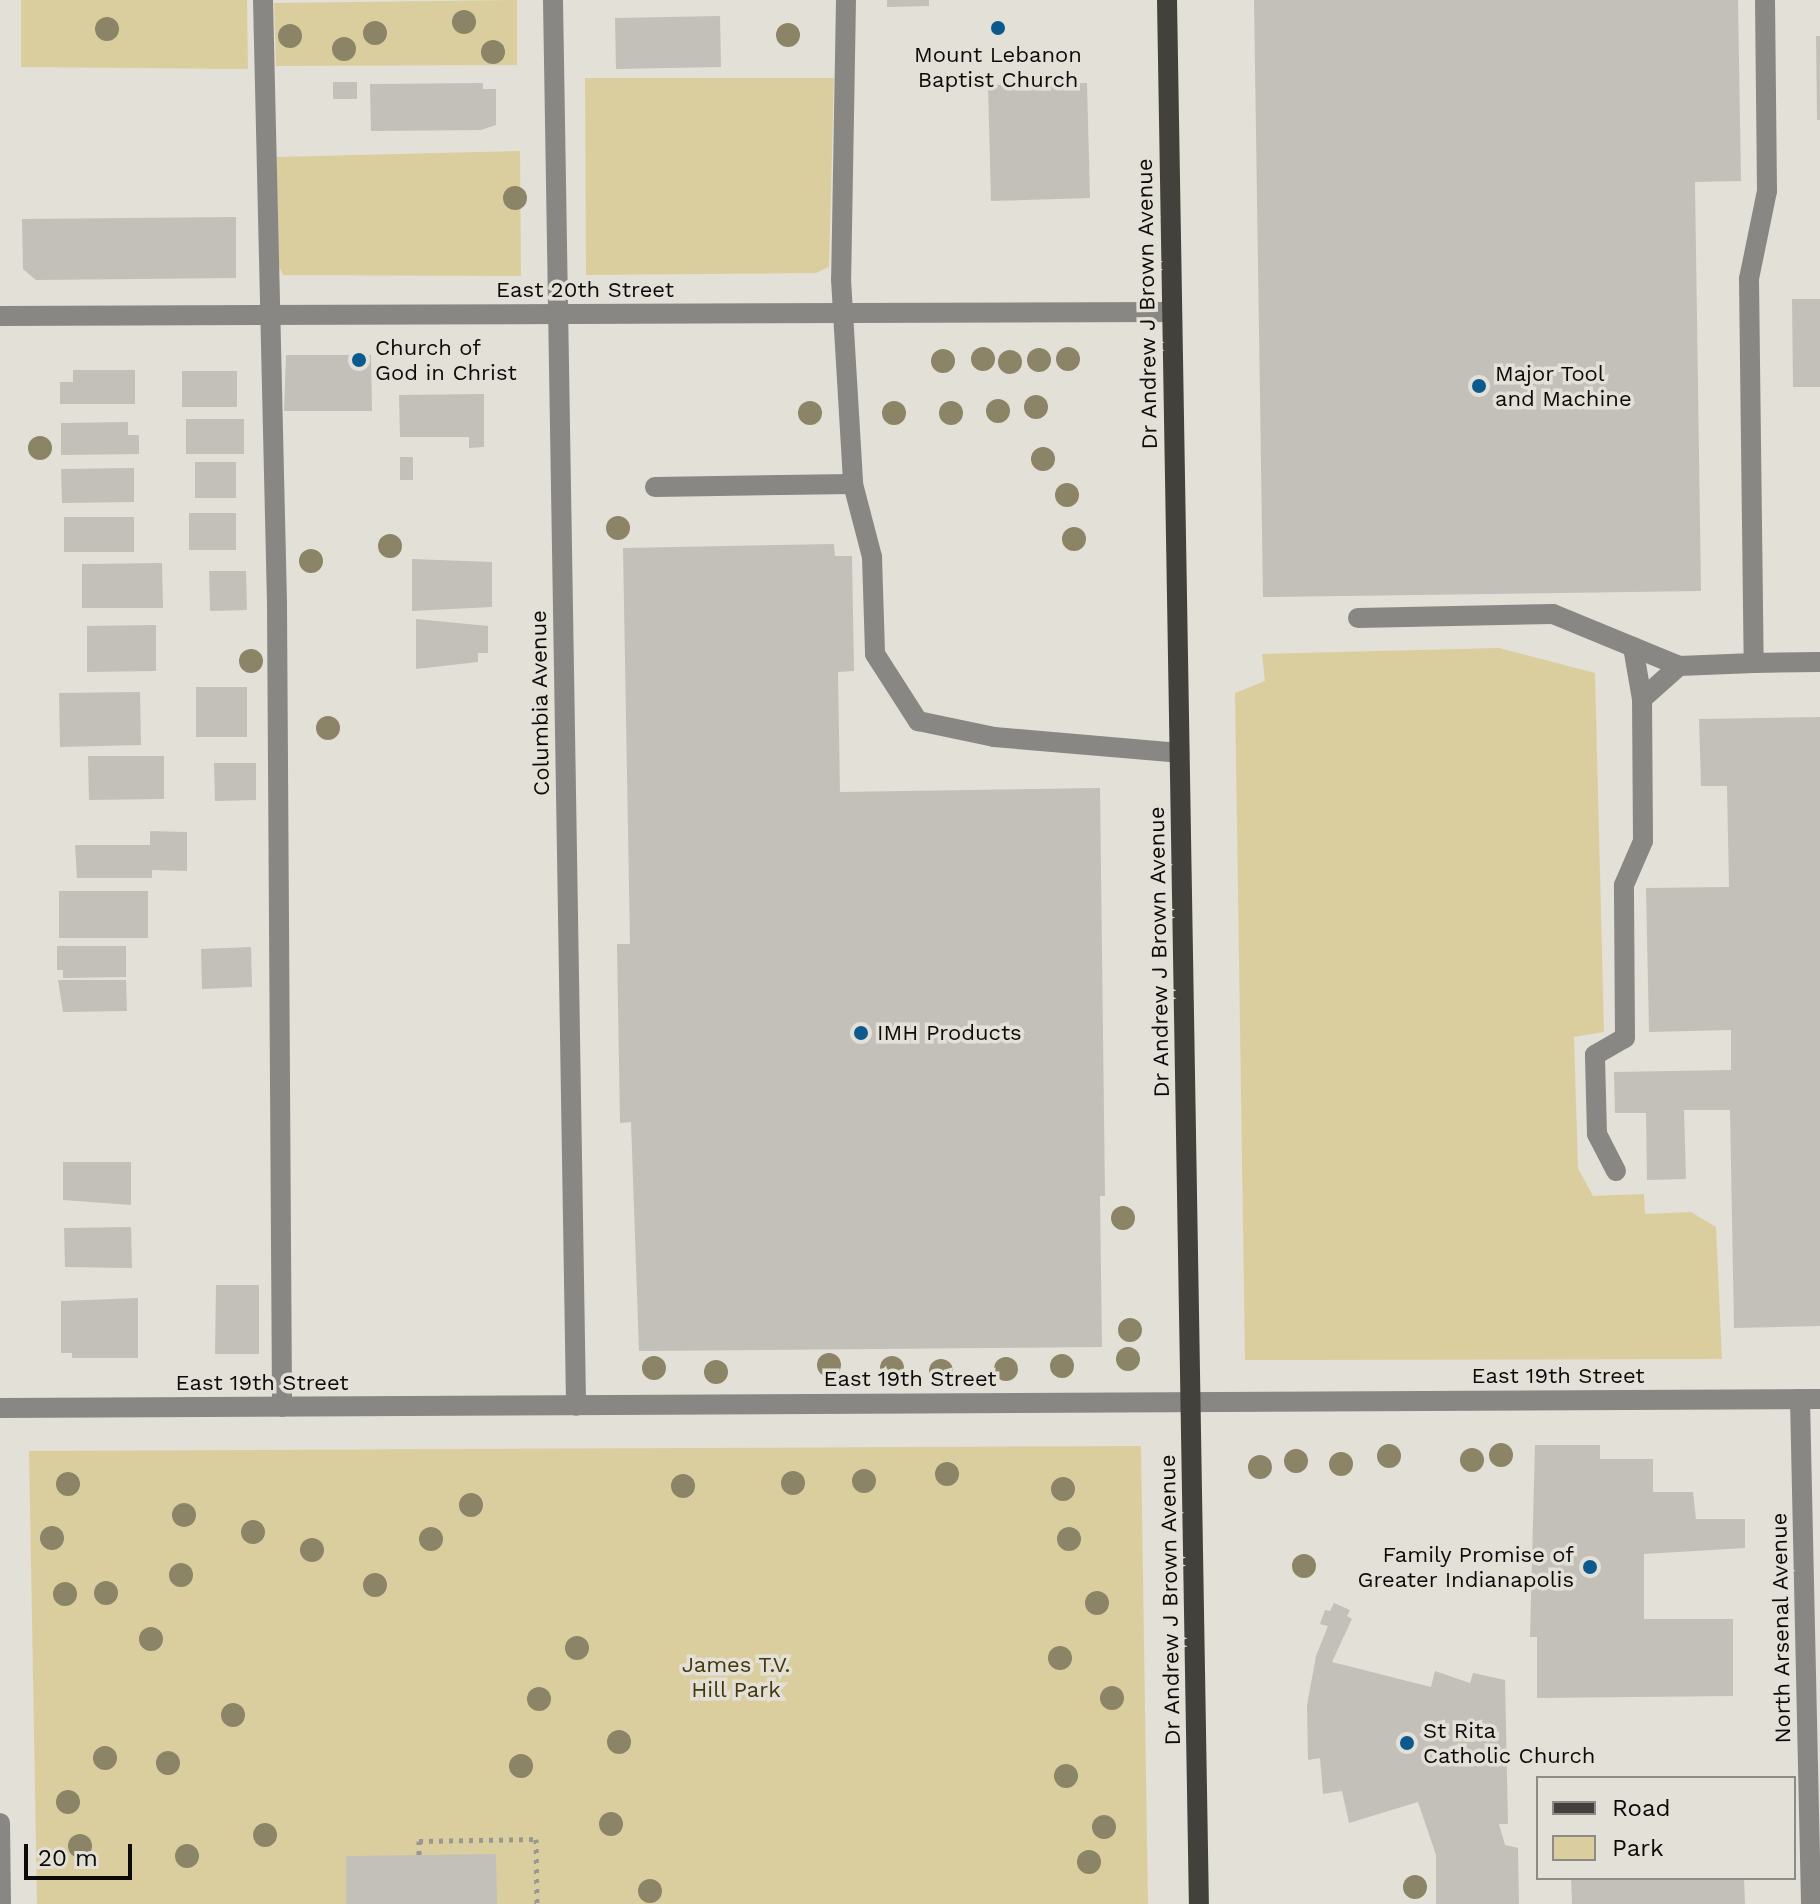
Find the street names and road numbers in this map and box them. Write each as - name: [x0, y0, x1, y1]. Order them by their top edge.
- street label: Dr Andrew J Brown Avenue: [1131, 157, 1163, 451]
- street label: East 20th Street: [496, 277, 674, 303]
- street label: Columbia Avenue: [525, 609, 555, 797]
- street label: Dr Andrew J Brown Avenue: [1143, 805, 1175, 1099]
- street label: East 19th Street: [1471, 1363, 1645, 1389]
- street label: East 19th Street: [823, 1366, 997, 1392]
- street label: East 19th Street: [175, 1370, 349, 1396]
- street label: Dr Andrew J Brown Avenue: [1154, 1453, 1186, 1747]
- street label: North Arsenal Avenue: [1766, 1511, 1796, 1745]

